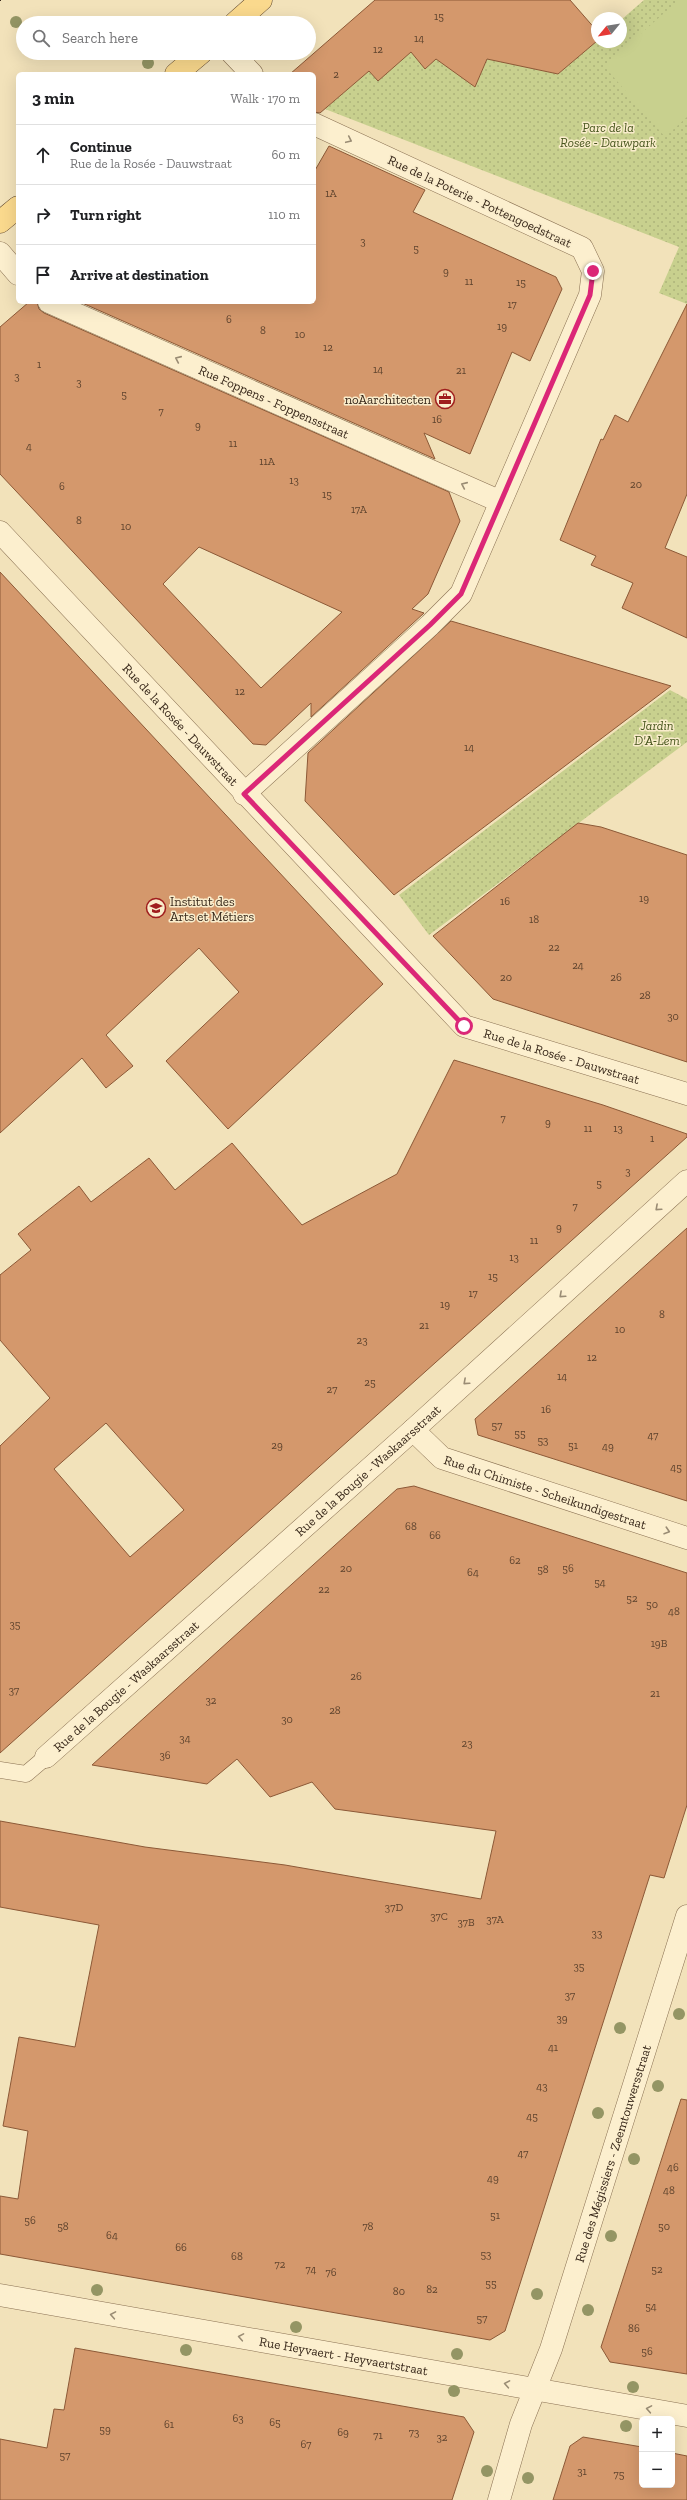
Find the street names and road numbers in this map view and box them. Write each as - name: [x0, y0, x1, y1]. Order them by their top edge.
- street label: Rue de la Poterie - Pottengoedstraat: [385, 152, 574, 251]
- street label: Rue Foppens - Foppensstraat: [196, 362, 351, 442]
- street label: Rue de la Rosée - Dauwstraat: [119, 661, 241, 789]
- street label: Rue de la Rosée - Dauwstraat: [482, 1026, 642, 1087]
- street label: Rue de la Bougie - Waskaarsstraat: [292, 1402, 444, 1539]
- street label: Rue du Chimiste - Scheikundigestraat: [442, 1452, 648, 1532]
- street label: Rue de la Bougie - Waskaarsstraat: [50, 1617, 202, 1755]
- street label: Rue des Mégissiers - Zeemtouwersstraat: [572, 2043, 654, 2264]
- street label: Rue Heyvaert - Heyvaertstraat: [258, 2334, 429, 2378]

